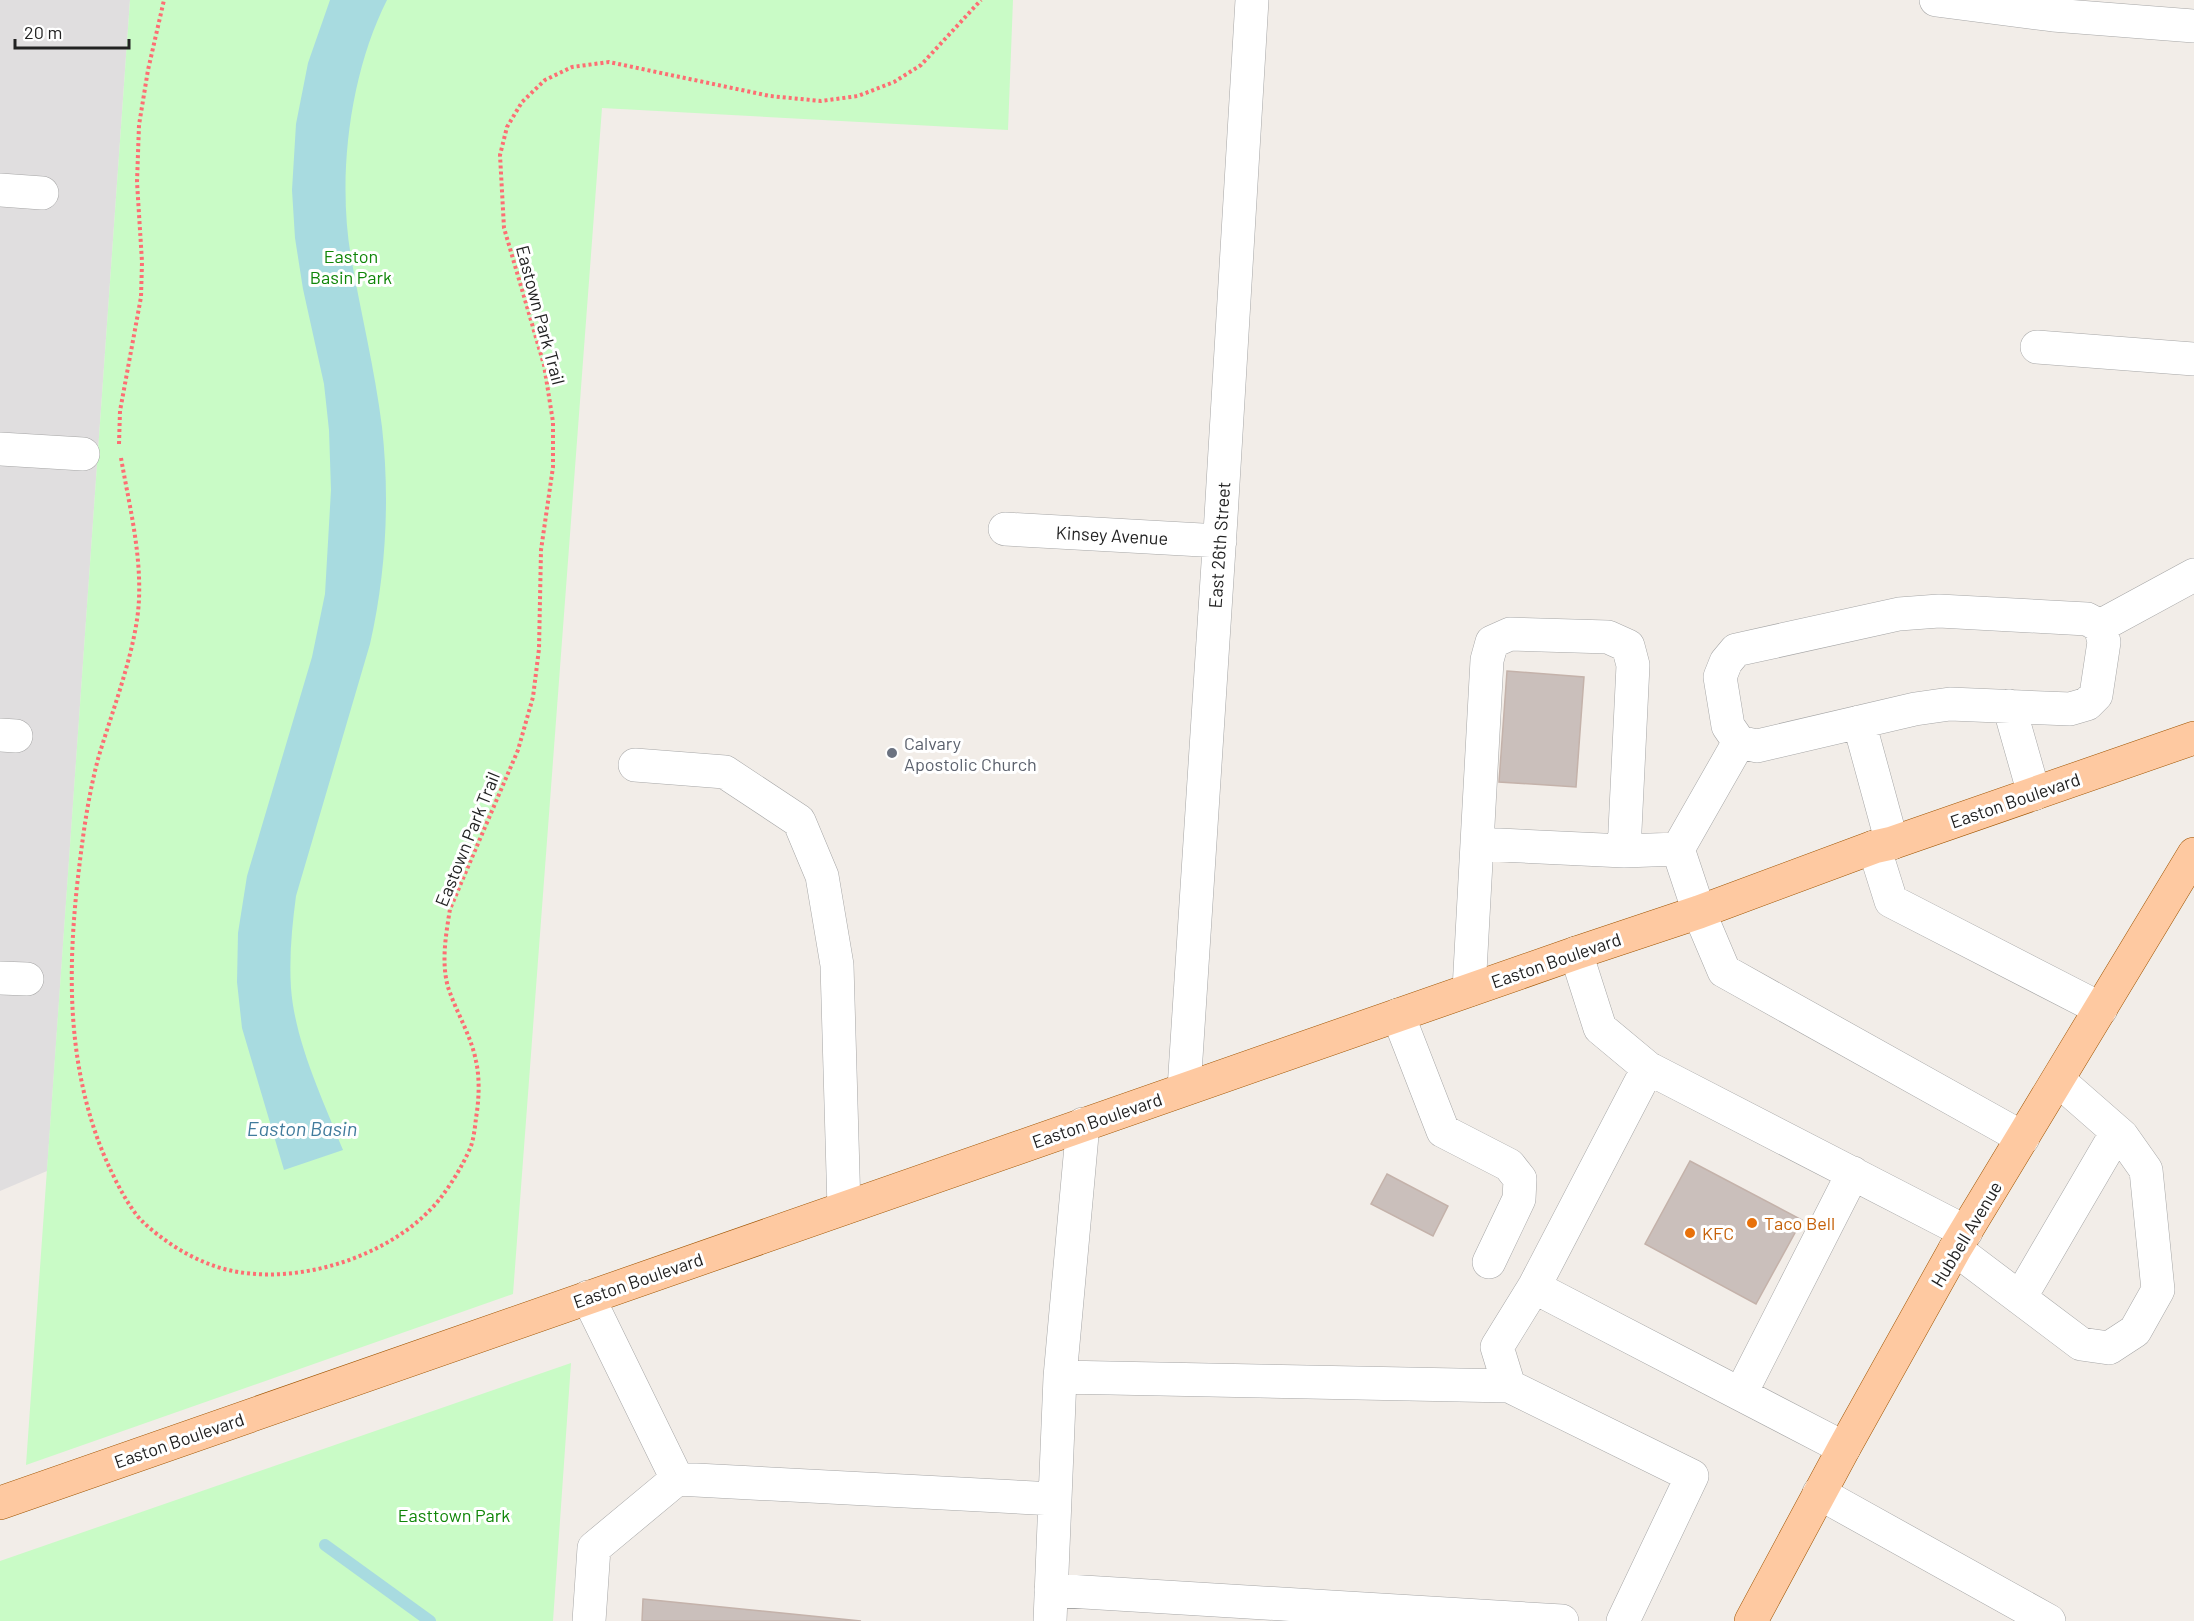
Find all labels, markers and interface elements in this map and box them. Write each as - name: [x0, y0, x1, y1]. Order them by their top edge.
- scale bar: [15, 12, 129, 50]
- text: 20 m: [24, 21, 62, 43]
- street label: Eastown Park Trail: [512, 243, 570, 387]
- park label: Easton Basin Park: [310, 245, 392, 288]
- street label: East 26th Street: [1204, 481, 1234, 609]
- street label: Kinsey Avenue: [1055, 521, 1169, 549]
- place label: Calvary Apostolic Church: [904, 732, 1037, 775]
- marker: Calvary Apostolic Church: [885, 746, 899, 760]
- street label: Easton Boulevard: [1947, 767, 2083, 833]
- street label: Eastown Park Trail: [430, 768, 504, 910]
- street label: Easton Boulevard: [1488, 927, 1624, 993]
- street label: Easton Boulevard: [1029, 1087, 1165, 1153]
- water label: Easton Basin: [247, 1116, 357, 1140]
- street label: Hubbell Avenue: [1926, 1177, 2006, 1291]
- place label: Taco Bell: [1764, 1212, 1835, 1234]
- marker: Taco Bell: [1745, 1216, 1759, 1230]
- place label: KFC: [1702, 1222, 1734, 1244]
- marker: KFC: [1683, 1226, 1697, 1240]
- street label: Easton Boulevard: [570, 1247, 706, 1313]
- street label: Easton Boulevard: [111, 1407, 247, 1473]
- park label: Easttown Park: [398, 1504, 510, 1526]

